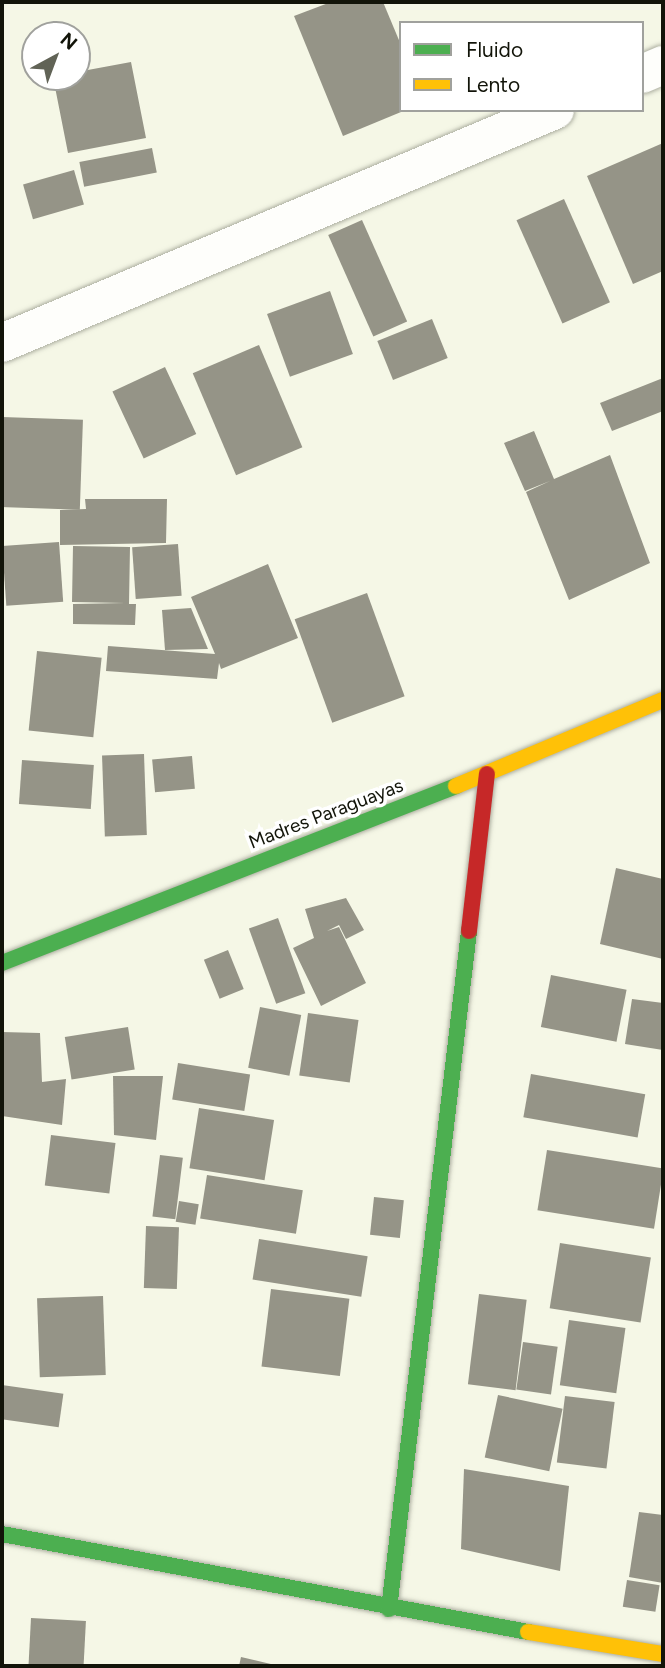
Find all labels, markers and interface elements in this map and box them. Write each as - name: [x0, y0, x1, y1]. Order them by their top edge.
- north arrow: [21, 21, 91, 91]
- legend: [399, 21, 644, 112]
- text: N: [56, 28, 82, 55]
- text: Fluido: [466, 37, 523, 62]
- text: Lento: [466, 72, 520, 97]
- street label: Madres Paraguayas: [246, 774, 406, 854]

